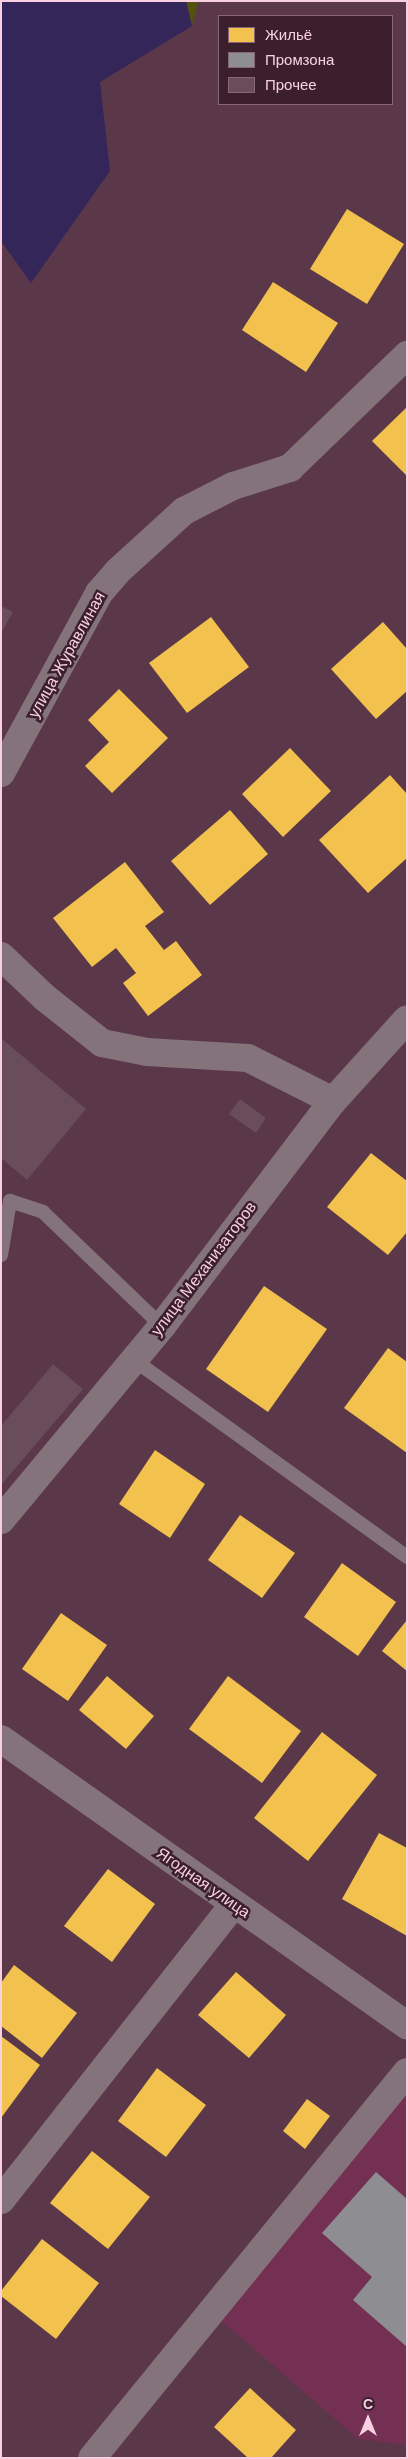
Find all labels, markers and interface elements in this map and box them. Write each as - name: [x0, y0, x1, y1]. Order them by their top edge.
- legend: [218, 15, 393, 105]
- text: Жильё: [265, 26, 312, 43]
- text: Промзона: [265, 51, 334, 68]
- text: Прочее: [265, 76, 317, 93]
- street label: улица Журавлиная: [24, 588, 110, 722]
- street label: улица Механизаторов: [147, 1198, 261, 1340]
- street label: Ягодная улица: [153, 1844, 253, 1922]
- north arrow: [343, 2394, 393, 2444]
- text: С: [363, 2396, 373, 2412]

